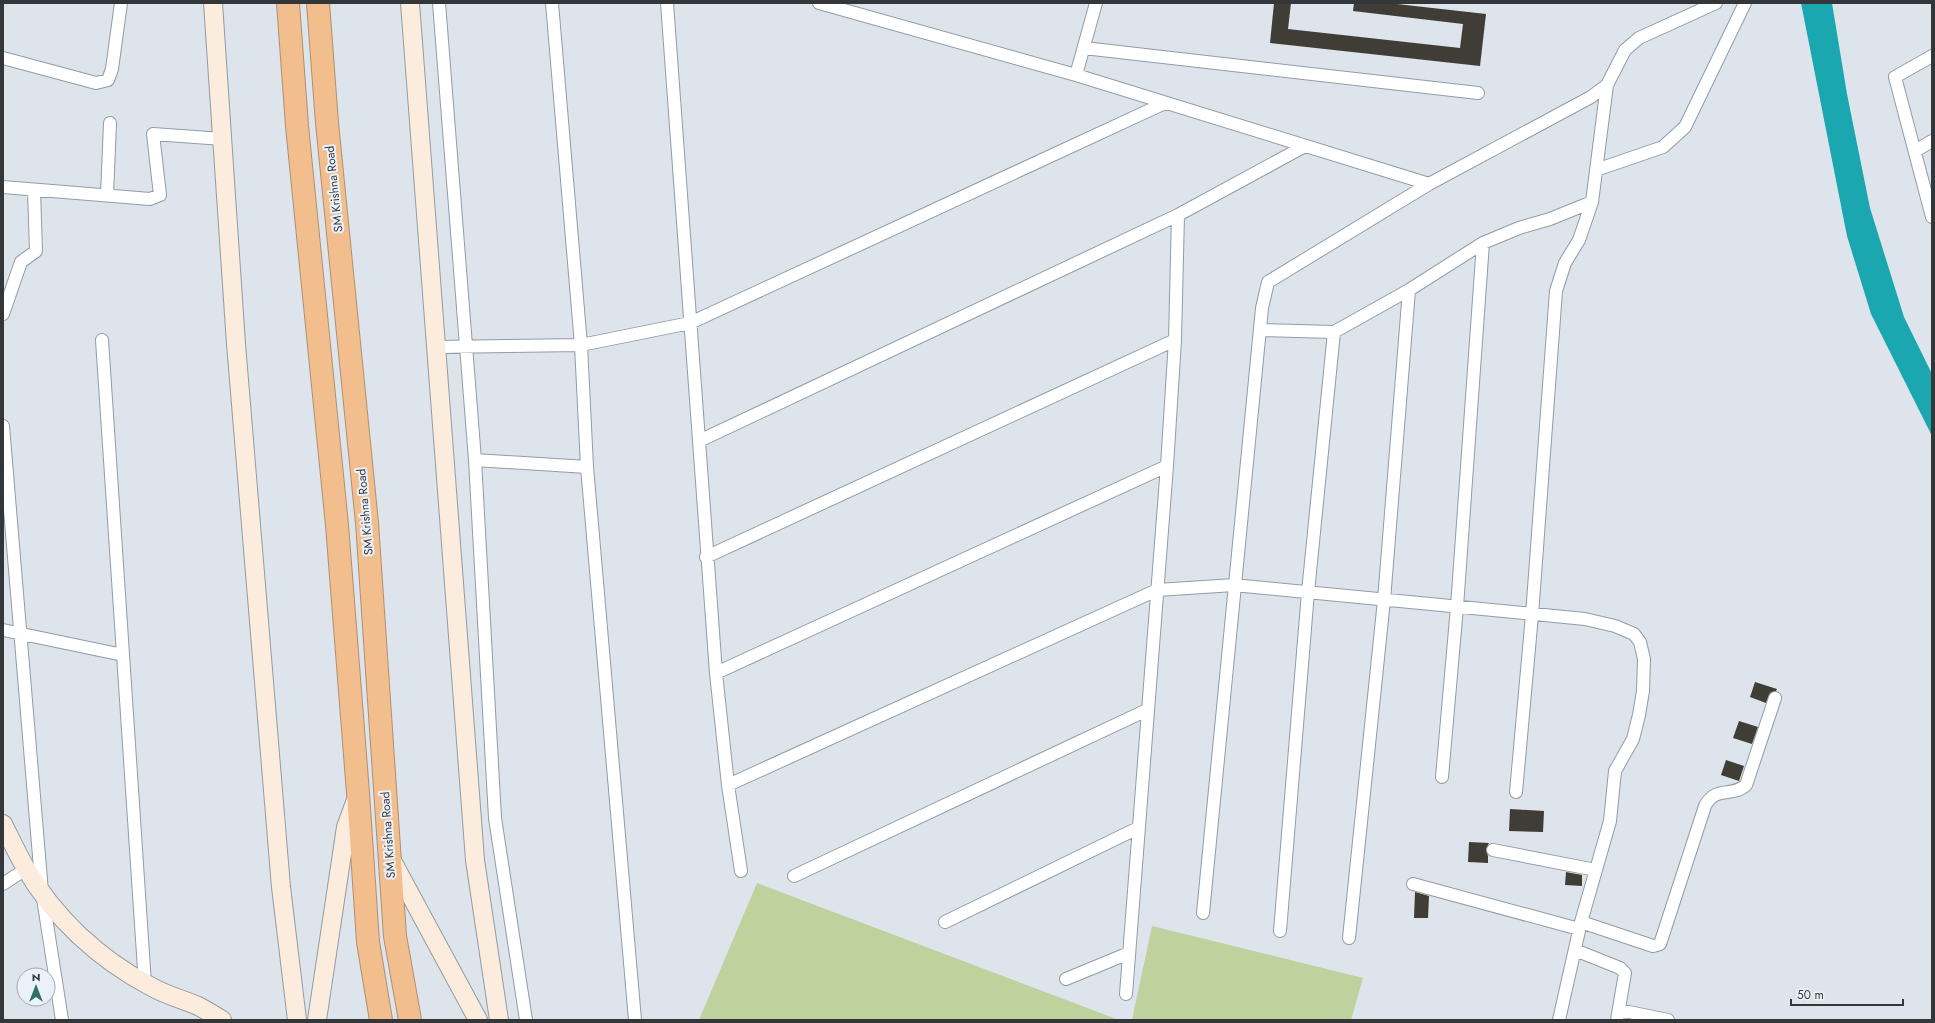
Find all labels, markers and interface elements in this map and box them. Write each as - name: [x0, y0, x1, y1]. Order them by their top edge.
- street label: SM Krishna Road: [321, 145, 347, 233]
- street label: SM Krishna Road: [352, 468, 378, 556]
- street label: SM Krishna Road: [376, 791, 400, 879]
- north arrow: [16, 967, 56, 1007]
- text: N: [32, 969, 40, 985]
- scale bar: [1791, 981, 1903, 1007]
- text: 50 m: [1797, 986, 1824, 1004]

